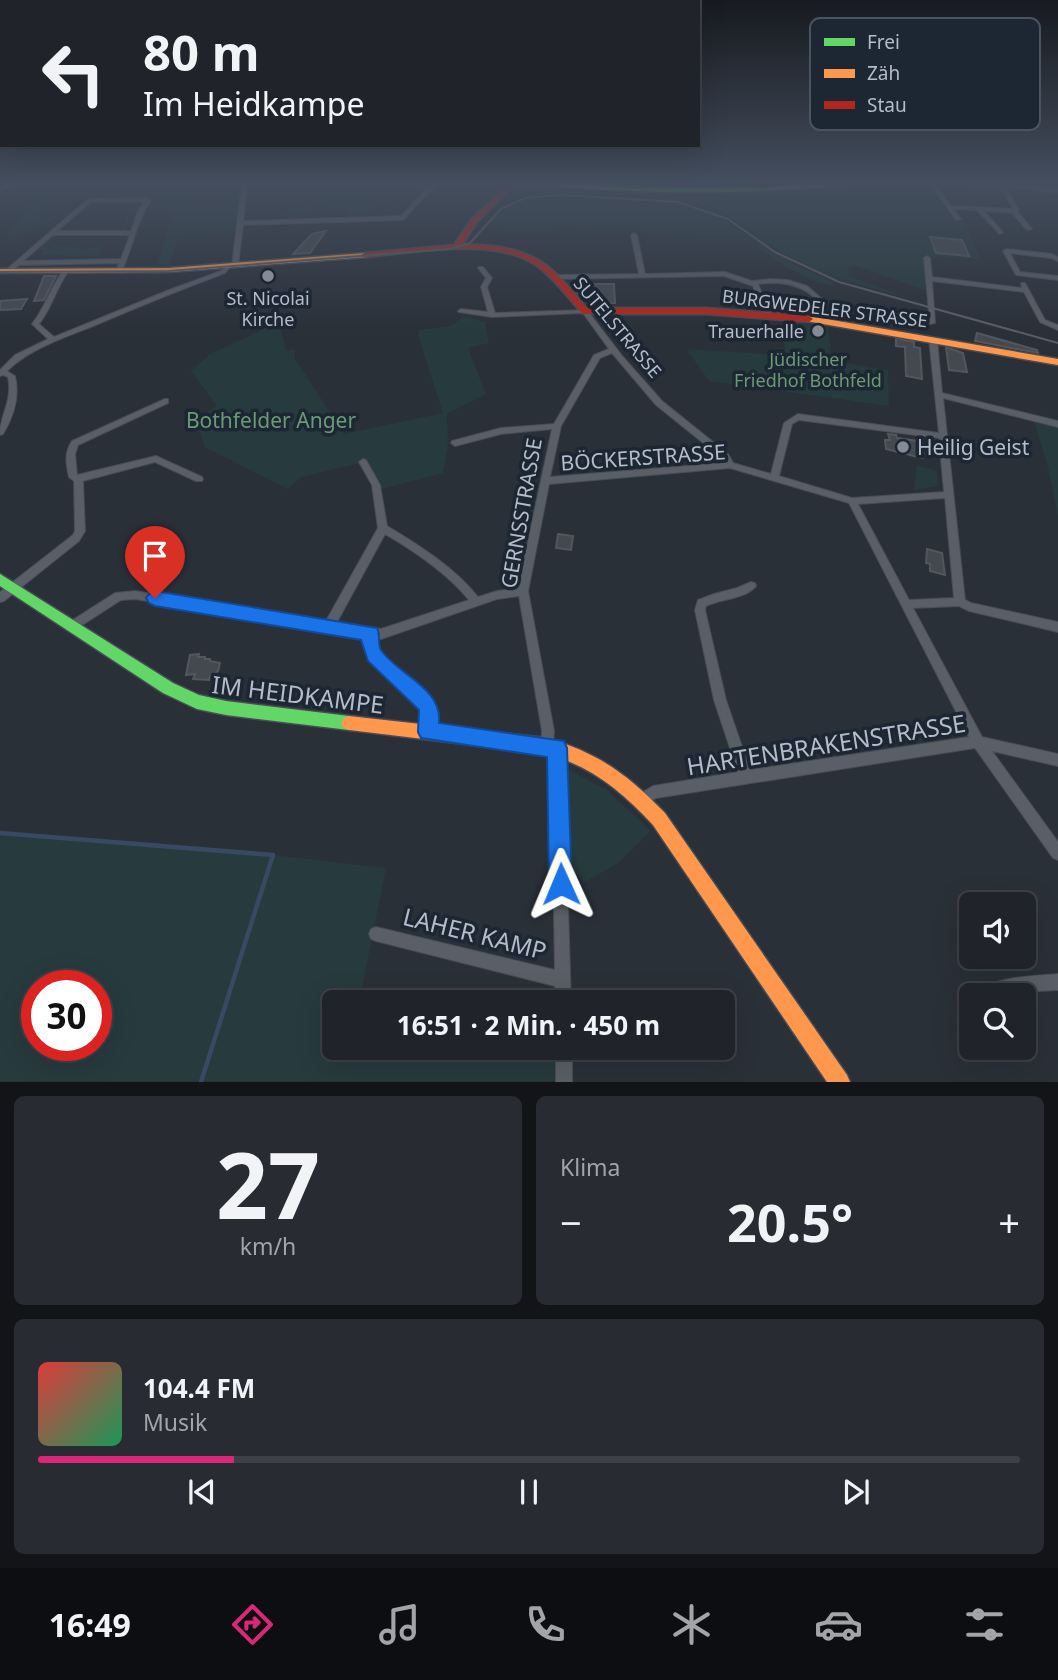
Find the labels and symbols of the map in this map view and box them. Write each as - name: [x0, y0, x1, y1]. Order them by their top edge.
- legend: [810, 18, 1040, 130]
- text: Frei: [867, 29, 900, 55]
- text: Zäh: [867, 60, 900, 86]
- text: Stau: [867, 92, 907, 118]
- marker: St. Nicolai Kirche: [260, 268, 276, 284]
- street label: SUTELSTRASSE: [569, 271, 667, 383]
- street label: BURGWEDELER STRASSE: [721, 283, 929, 333]
- place label: St. Nicolai Kirche: [226, 286, 310, 331]
- place label: Trauerhalle: [708, 319, 804, 343]
- marker: Trauerhalle: [810, 323, 826, 339]
- park label: Jüdischer Friedhof Bothfeld: [734, 347, 882, 392]
- park label: Bothfelder Anger: [186, 406, 356, 434]
- place label: Heilig Geist: [917, 433, 1030, 461]
- street label: GERNSSTRASSE: [494, 436, 548, 590]
- street label: BÖCKERSTRASSE: [559, 437, 727, 477]
- marker: Heilig Geist: [895, 439, 911, 455]
- pin: [125, 526, 185, 598]
- street label: IM HEIDKAMPE: [210, 667, 386, 721]
- street label: HARTENBRAKENSTRASSE: [684, 706, 968, 782]
- position arrow: [524, 847, 598, 921]
- street label: LAHER KAMP: [400, 899, 550, 967]
- speed limit sign: 30: [21, 970, 112, 1061]

